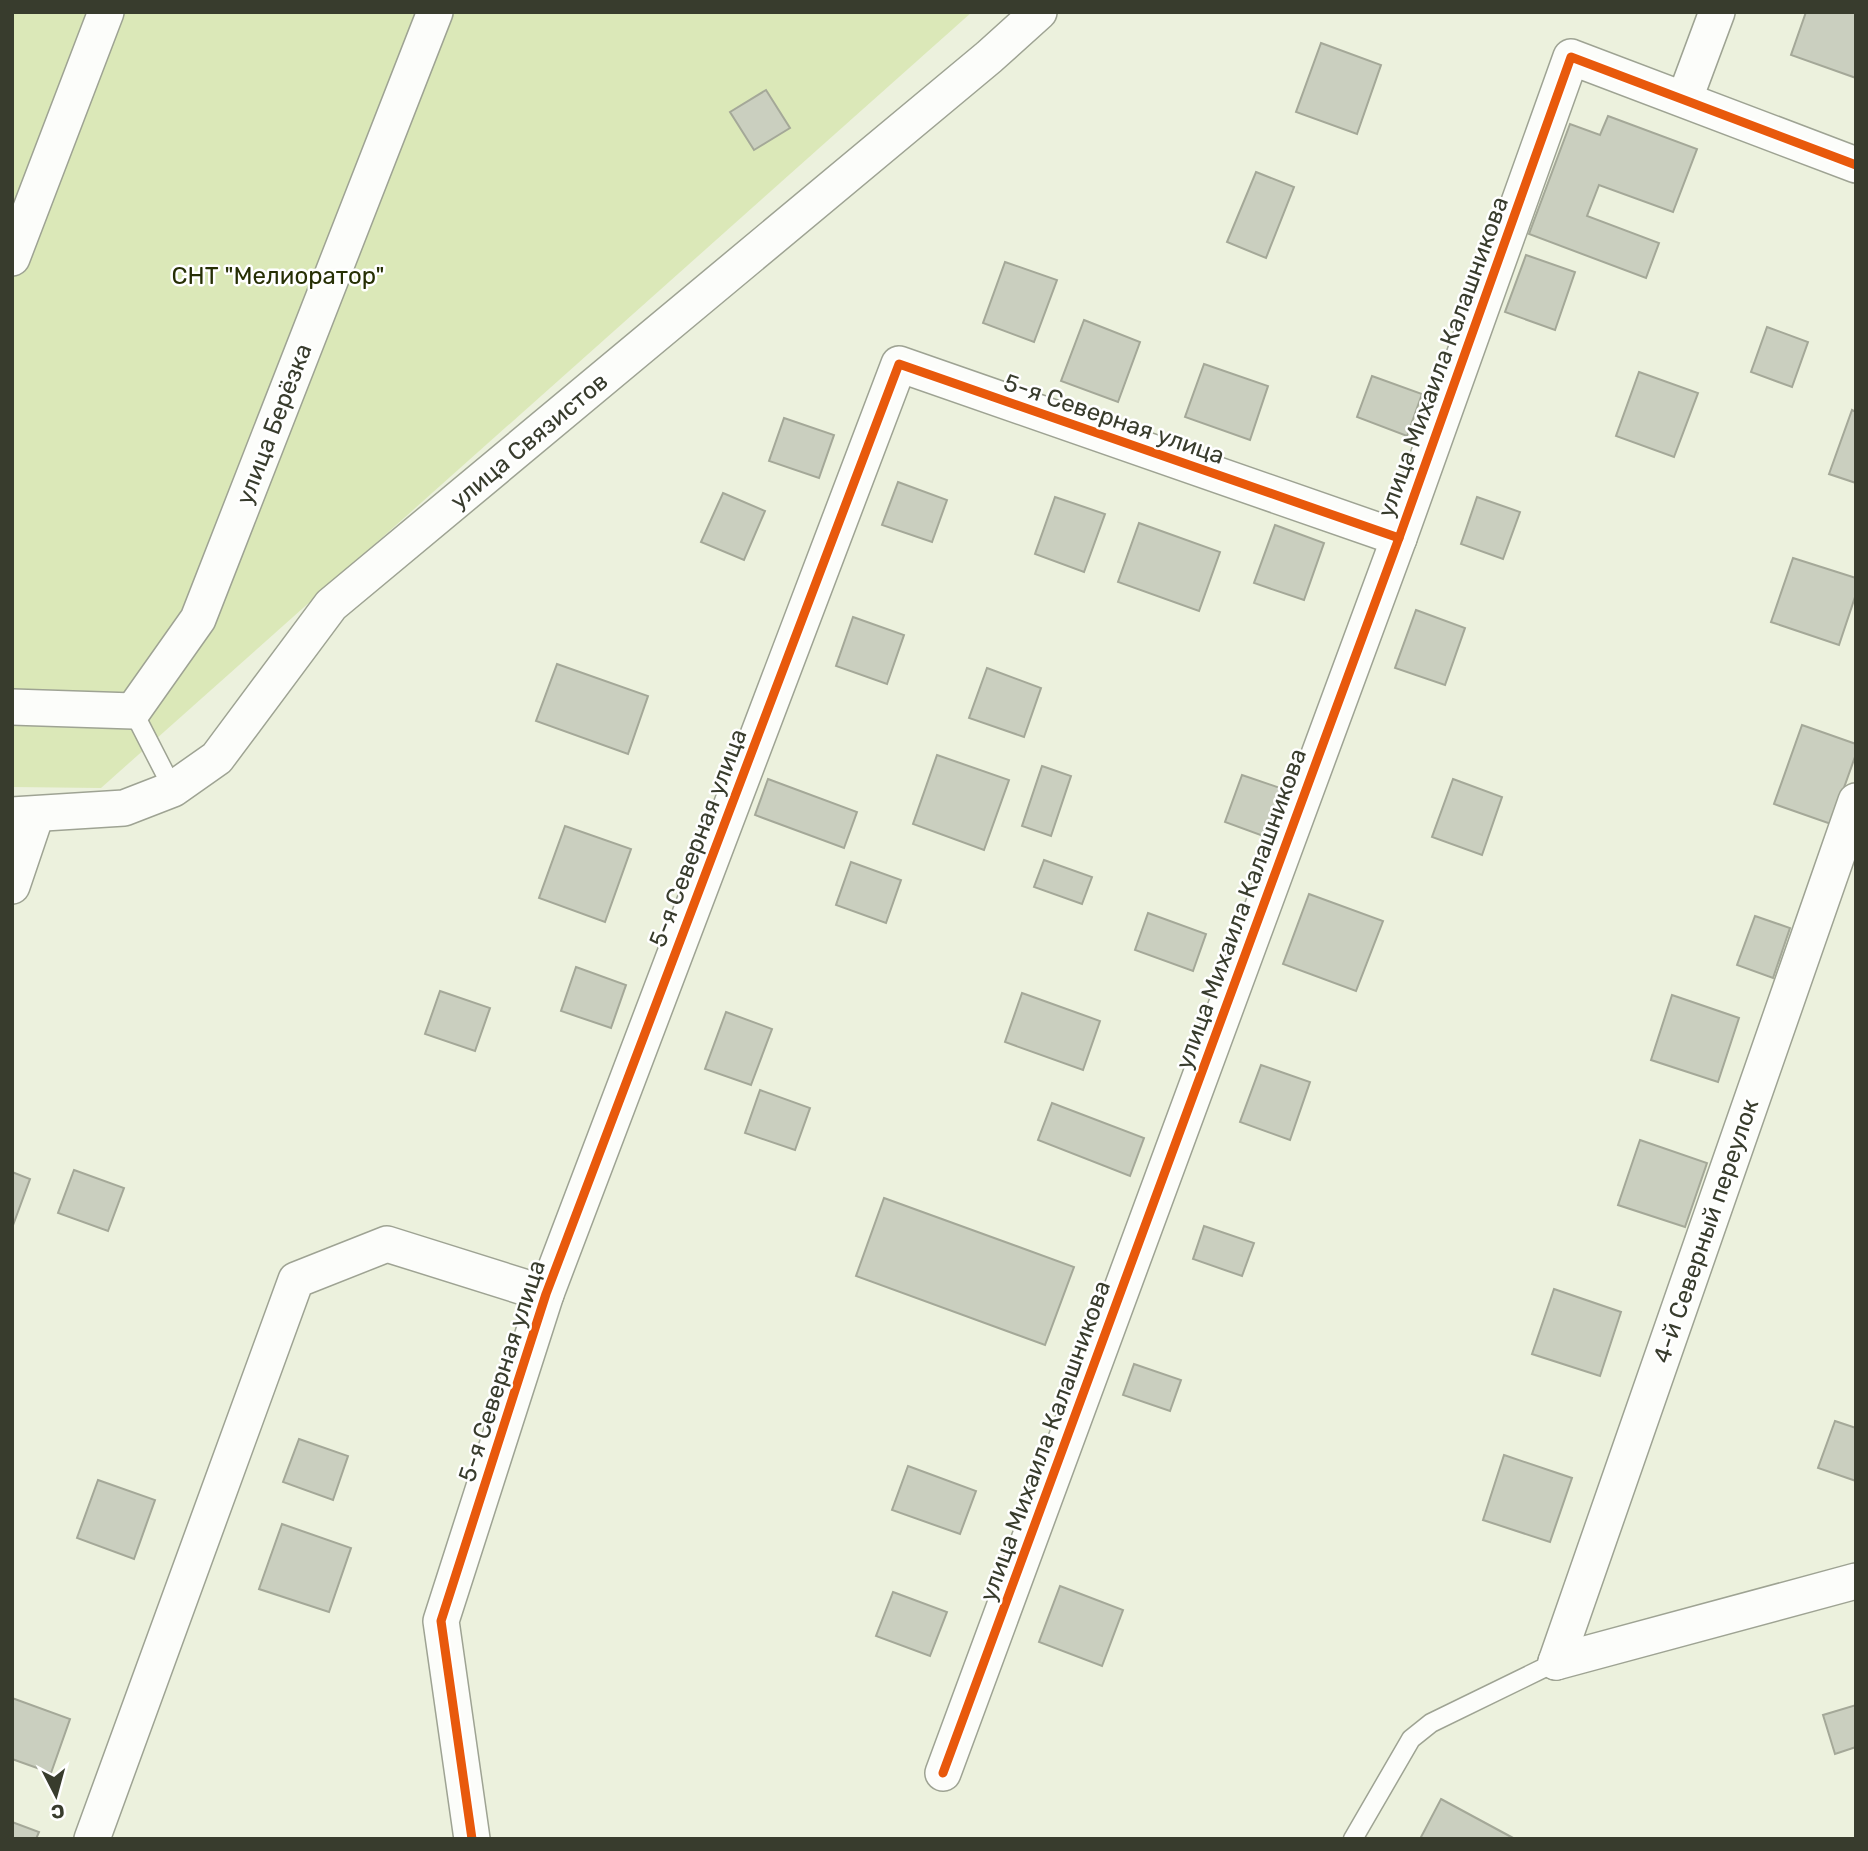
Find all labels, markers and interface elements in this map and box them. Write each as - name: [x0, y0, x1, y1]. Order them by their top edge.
- street label: улица Михаила Калашникова: [1372, 193, 1514, 521]
- park label: СНТ "Мелиоратор": [172, 262, 384, 290]
- street label: улица Берёзка: [230, 340, 318, 508]
- street label: улица Связистов: [444, 367, 614, 515]
- street label: 5-я Северная улица: [1000, 368, 1228, 470]
- street label: 5-я Северная улица: [643, 725, 753, 951]
- street label: улица Михаила Калашникова: [1170, 745, 1312, 1073]
- street label: 4-й Северный переулок: [1648, 1095, 1764, 1367]
- street label: 5-я Северная улица: [453, 1257, 551, 1485]
- street label: улица Михаила Калашникова: [974, 1277, 1116, 1605]
- north arrow: [21, 1760, 91, 1830]
- text: С: [50, 1799, 66, 1824]

